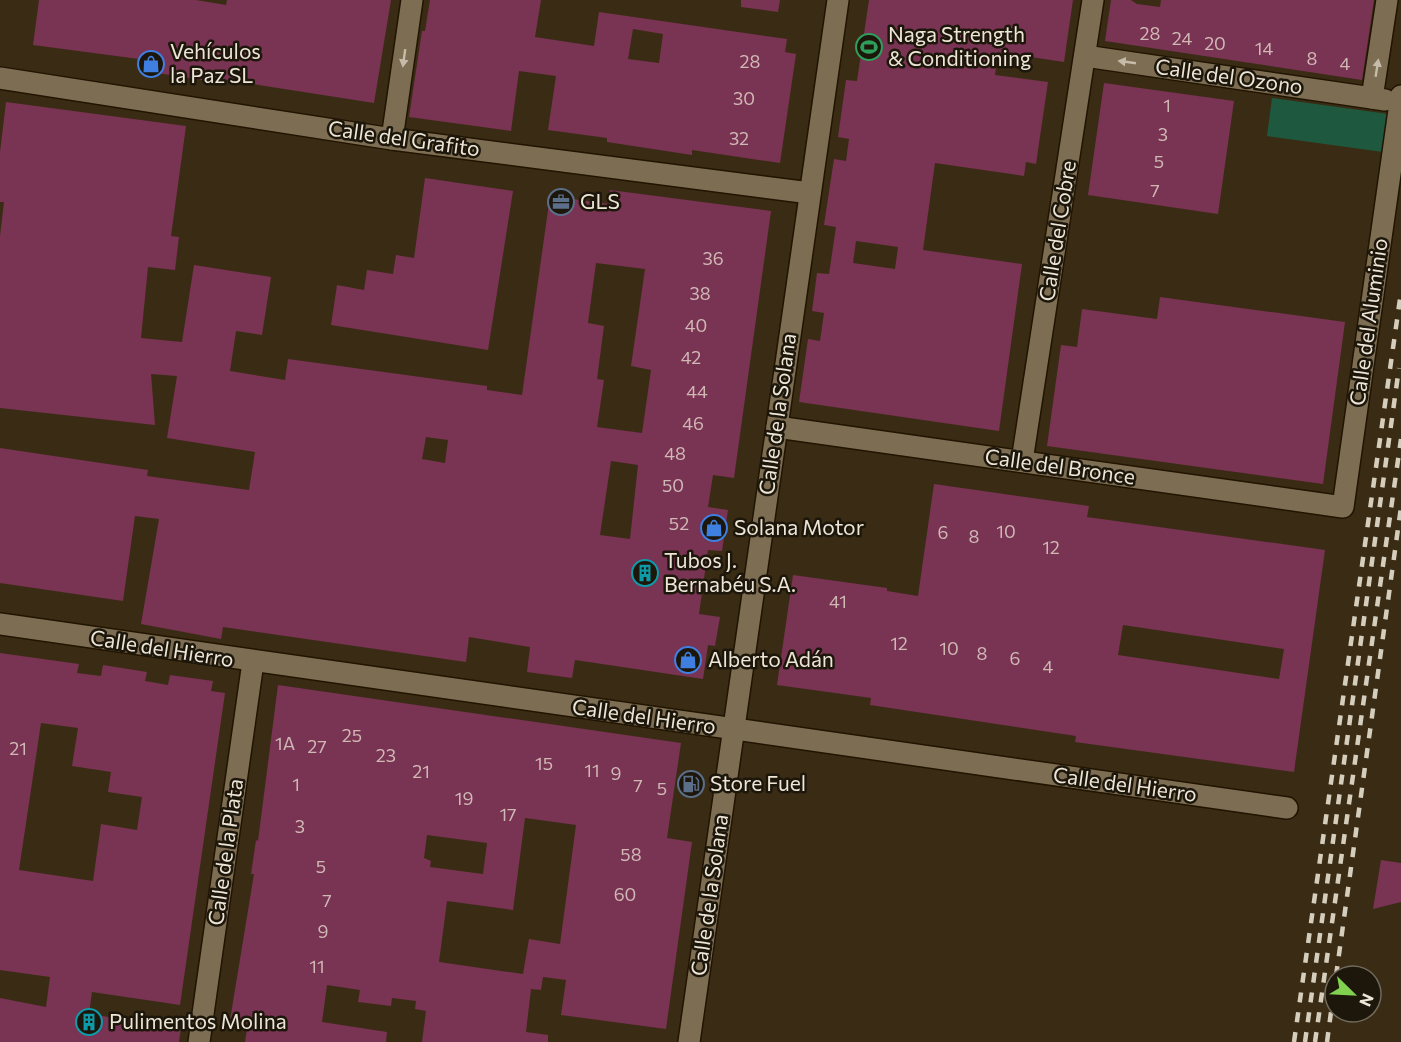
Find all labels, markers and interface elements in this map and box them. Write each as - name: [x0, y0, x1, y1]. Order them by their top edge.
- place label: Naga Strength & Conditioning: [888, 21, 1031, 70]
- house number: 28: [1140, 22, 1161, 44]
- house number: 24: [1172, 27, 1192, 49]
- sports icon: Naga Strength & Conditioning: [854, 32, 884, 62]
- house number: 20: [1204, 32, 1226, 54]
- house number: 14: [1255, 37, 1273, 59]
- place label: Vehículos la Paz SL: [170, 38, 261, 87]
- house number: 8: [1307, 47, 1318, 69]
- shop icon: Vehículos la Paz SL: [136, 49, 166, 79]
- one-way arrow: [399, 49, 408, 68]
- house number: 28: [740, 50, 761, 72]
- house number: 4: [1340, 52, 1351, 74]
- street label: Calle del Ozono: [1154, 53, 1304, 98]
- one-way arrow: [1118, 58, 1137, 67]
- one-way arrow: [1372, 58, 1381, 77]
- house number: 30: [733, 87, 755, 109]
- house number: 1: [1163, 94, 1171, 116]
- street label: Calle del Grafito: [327, 114, 482, 161]
- house number: 3: [1158, 123, 1168, 145]
- house number: 32: [729, 127, 749, 149]
- house number: 5: [1154, 150, 1164, 172]
- street label: Calle del Cobre: [1033, 159, 1080, 303]
- house number: 7: [1150, 179, 1160, 201]
- office icon: GLS: [546, 187, 576, 217]
- place label: GLS: [580, 188, 620, 213]
- street label: Calle del Aluminio: [1343, 236, 1392, 407]
- house number: 36: [702, 247, 724, 269]
- house number: 38: [689, 282, 711, 304]
- house number: 40: [685, 314, 707, 336]
- street label: Calle de la Solana: [753, 331, 800, 496]
- house number: 42: [681, 346, 701, 368]
- house number: 44: [686, 380, 708, 402]
- house number: 46: [682, 412, 704, 434]
- house number: 48: [664, 442, 686, 464]
- street label: Calle del Bronce: [984, 443, 1137, 488]
- house number: 50: [662, 474, 684, 496]
- house number: 52: [669, 512, 689, 534]
- shop icon: Solana Motor: [699, 513, 729, 543]
- place label: Solana Motor: [734, 514, 864, 539]
- house number: 10: [996, 520, 1016, 542]
- house number: 6: [938, 521, 948, 543]
- house number: 8: [969, 525, 980, 547]
- house number: 12: [1042, 536, 1060, 558]
- place label: Tubos J. Bernabéu S.A.: [664, 547, 796, 596]
- building icon: Tubos J. Bernabéu S.A.: [630, 558, 660, 588]
- house number: 41: [829, 590, 847, 612]
- street label: Calle del Hierro: [89, 624, 236, 671]
- house number: 12: [890, 632, 908, 654]
- house number: 10: [939, 637, 959, 659]
- house number: 8: [977, 642, 988, 664]
- shop icon: Alberto Adán: [673, 645, 703, 675]
- place label: Alberto Adán: [708, 646, 834, 671]
- house number: 6: [1010, 647, 1020, 669]
- house number: 4: [1043, 655, 1054, 677]
- street label: Calle del Hierro: [571, 693, 718, 738]
- house number: 25: [342, 724, 362, 746]
- house number: 1A: [275, 732, 295, 754]
- house number: 27: [307, 735, 327, 757]
- house number: 21: [9, 737, 27, 759]
- house number: 23: [376, 744, 396, 766]
- house number: 15: [535, 752, 553, 774]
- house number: 11: [584, 759, 600, 781]
- house number: 21: [412, 760, 430, 782]
- street label: Calle del Hierro: [1052, 761, 1199, 806]
- house number: 9: [611, 762, 621, 784]
- fuel station icon: Store Fuel: [676, 769, 706, 799]
- place label: Store Fuel: [710, 770, 806, 795]
- house number: 1: [292, 773, 300, 795]
- house number: 7: [633, 774, 643, 796]
- street label: Calle de la Plata: [202, 777, 247, 927]
- house number: 5: [657, 777, 667, 799]
- house number: 19: [455, 787, 473, 809]
- house number: 17: [499, 803, 517, 825]
- street label: Calle de la Solana: [685, 812, 732, 977]
- house number: 3: [295, 815, 305, 837]
- house number: 58: [620, 843, 642, 865]
- house number: 5: [316, 855, 326, 877]
- house number: 60: [614, 883, 636, 905]
- house number: 7: [322, 889, 332, 911]
- house number: 9: [318, 920, 328, 942]
- house number: 11: [309, 955, 325, 977]
- north arrow: [1323, 964, 1383, 1024]
- text: N: [1356, 991, 1378, 1010]
- building icon: Pulimentos Molina: [74, 1007, 104, 1037]
- place label: Pulimentos Molina: [109, 1008, 287, 1033]

